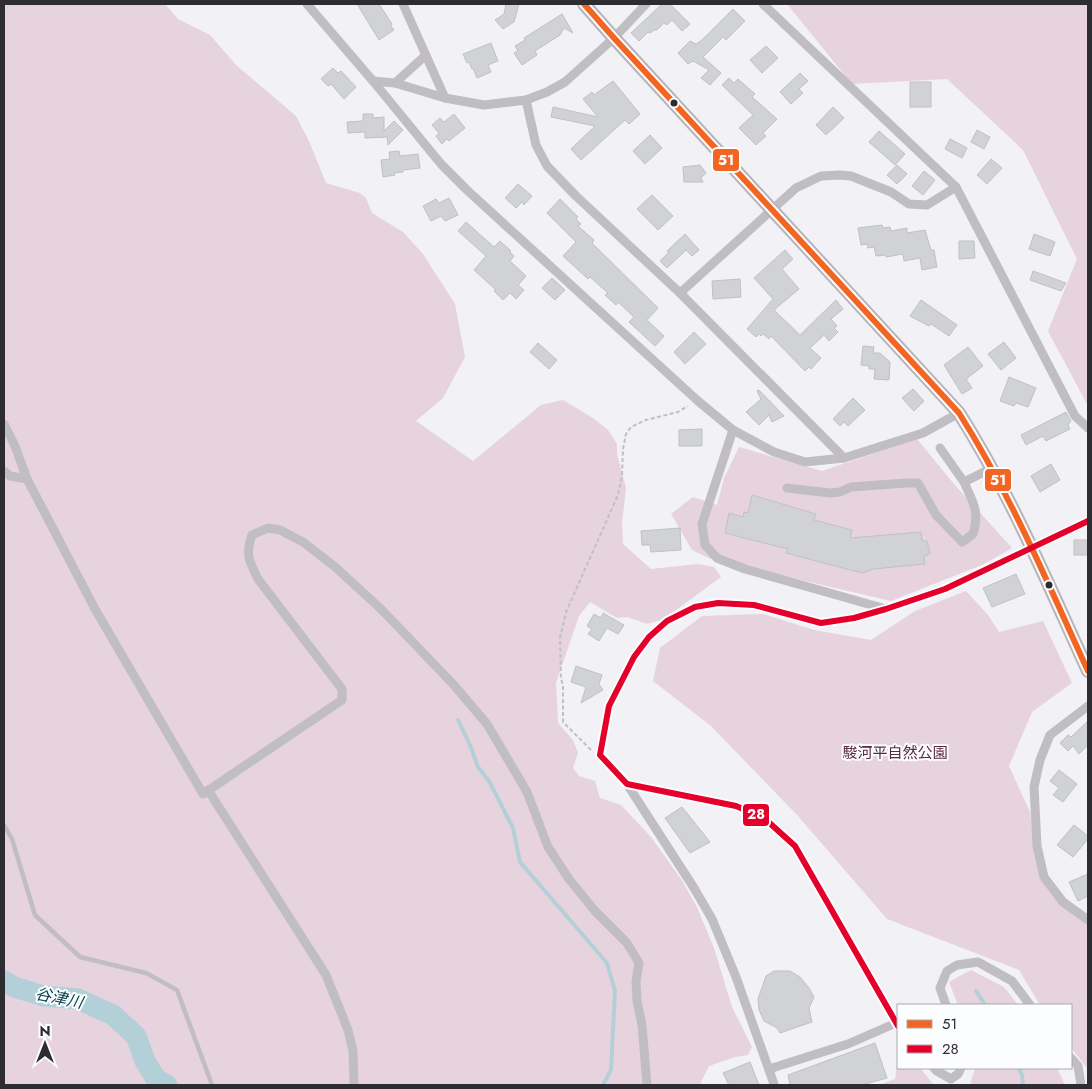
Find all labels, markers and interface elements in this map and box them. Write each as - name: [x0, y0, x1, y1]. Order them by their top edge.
- unlabelled marker: [669, 98, 679, 108]
- line badge: 51: [712, 148, 740, 172]
- text: 51: [718, 150, 734, 170]
- line badge: 51: [984, 468, 1012, 492]
- text: 51: [990, 470, 1006, 490]
- unlabelled marker: [1044, 580, 1054, 590]
- park label: 駿河平自然公園: [842, 742, 948, 764]
- line badge: 28: [742, 803, 770, 827]
- text: 28: [747, 804, 765, 824]
- water label: 谷津川: [33, 982, 87, 1015]
- legend: [897, 1004, 1072, 1069]
- text: 51: [942, 1013, 957, 1035]
- north arrow: [20, 1019, 70, 1069]
- text: N: [39, 1021, 51, 1041]
- text: 28: [942, 1038, 959, 1060]

